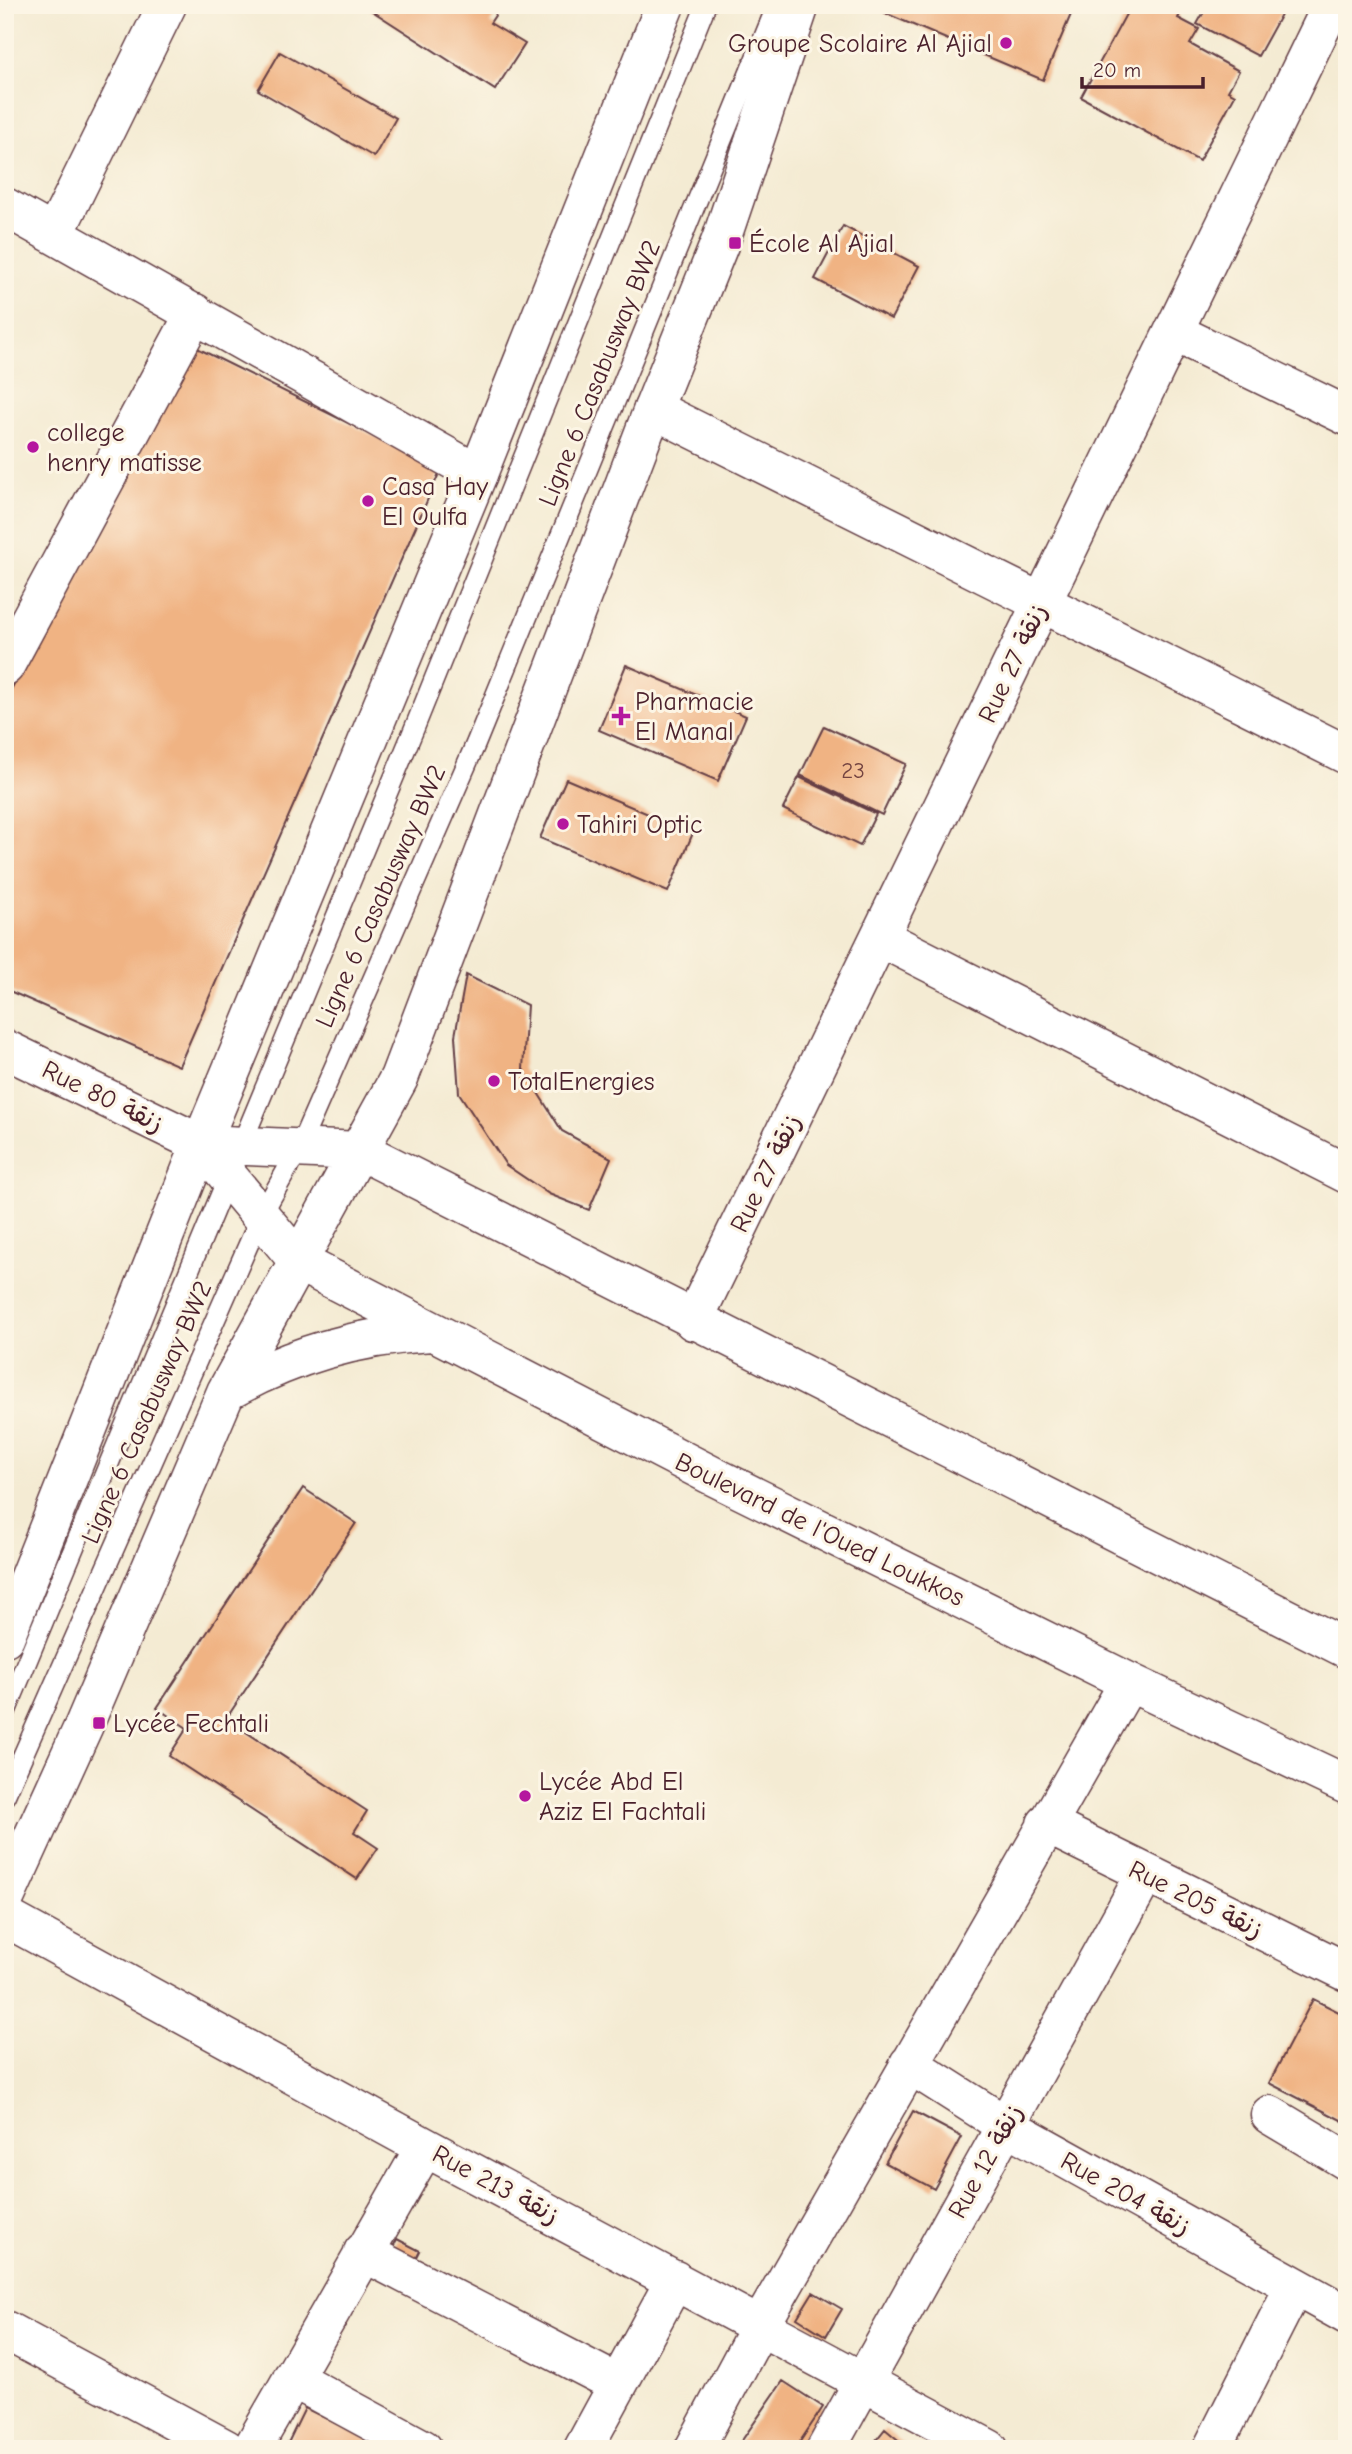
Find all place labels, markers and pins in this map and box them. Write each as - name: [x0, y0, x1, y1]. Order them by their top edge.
- place label: Groupe Scolaire Al Ajial: [728, 29, 992, 59]
- marker: Groupe Scolaire Al Ajial: [998, 35, 1014, 51]
- place label: École Al Ajial: [749, 228, 894, 259]
- marker: École Al Ajial: [727, 235, 743, 251]
- place label: college henry matisse: [47, 418, 202, 478]
- marker: college henry matisse: [25, 439, 41, 455]
- place label: Casa Hay El Oulfa: [382, 472, 488, 532]
- marker: Casa Hay El Oulfa: [360, 493, 376, 509]
- place label: Pharmacie El Manal: [635, 687, 754, 747]
- marker: Pharmacie El Manal: [613, 708, 629, 724]
- place label: Tahiri Optic: [577, 810, 702, 840]
- marker: Tahiri Optic: [555, 816, 571, 832]
- place label: TotalEnergies: [508, 1067, 655, 1097]
- marker: TotalEnergies: [486, 1073, 502, 1089]
- place label: Lycée Fechtali: [113, 1709, 269, 1739]
- marker: Lycée Fechtali: [91, 1715, 107, 1731]
- place label: Lycée Abd El Aziz El Fachtali: [539, 1767, 706, 1827]
- marker: Lycée Abd El Aziz El Fachtali: [517, 1788, 533, 1804]

